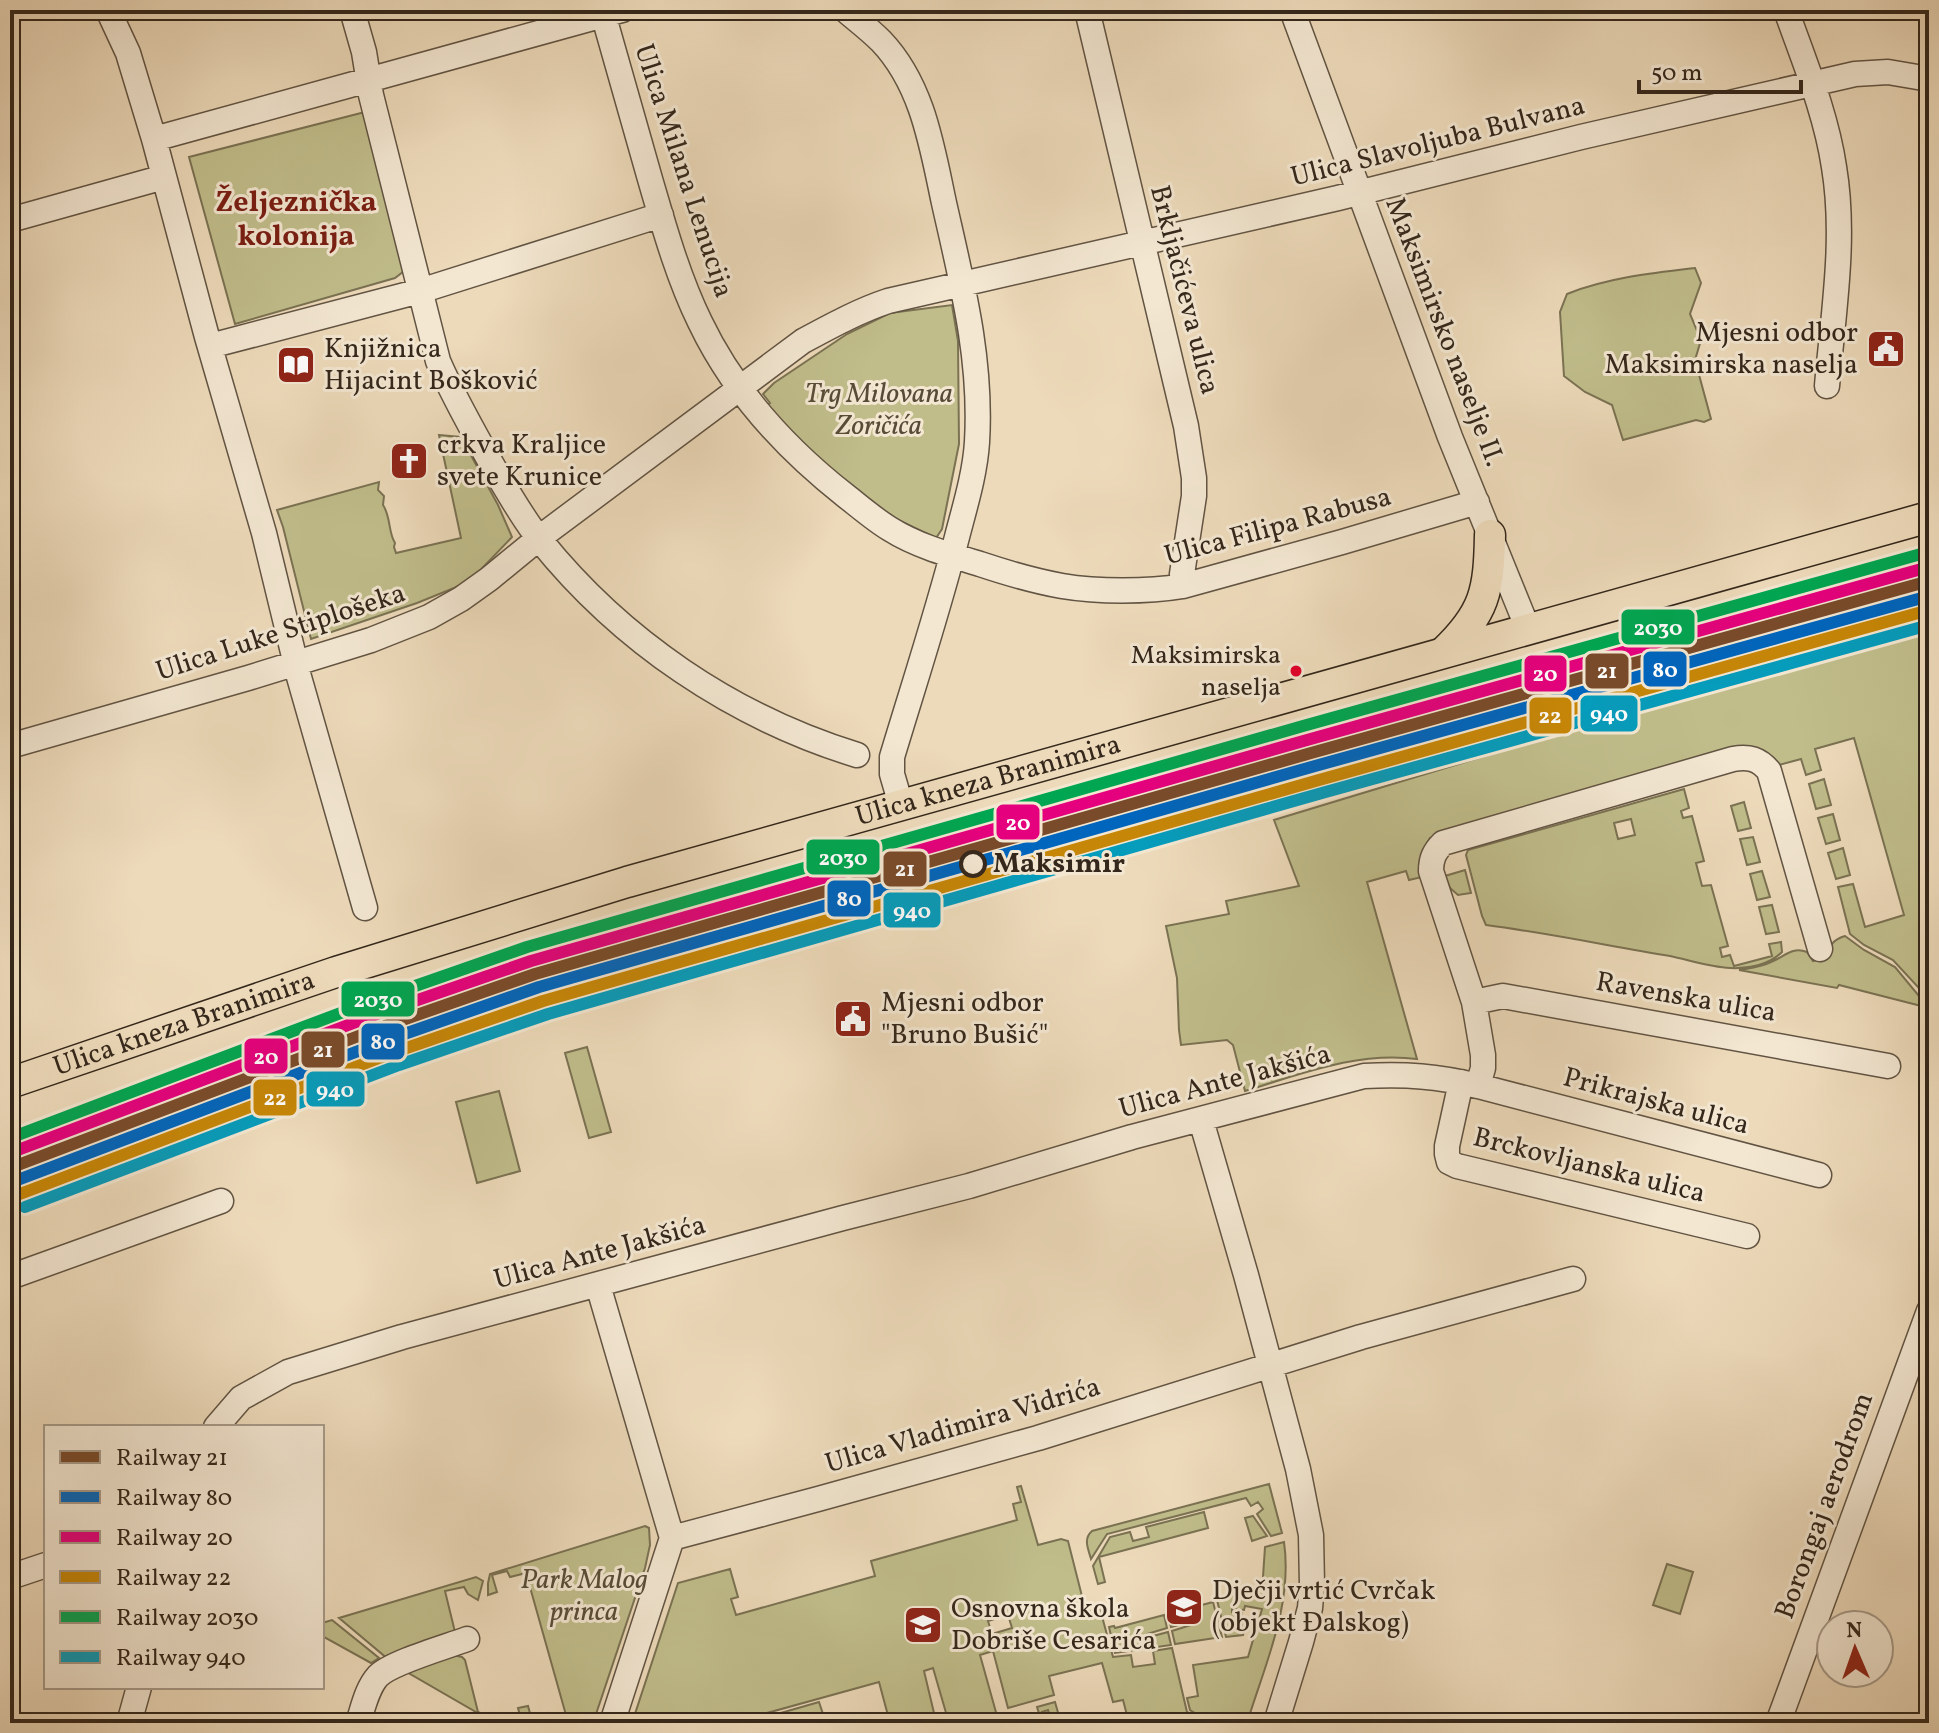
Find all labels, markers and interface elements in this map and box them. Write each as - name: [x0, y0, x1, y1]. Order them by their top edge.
- street label: Ulica Milana Lenucija: [624, 39, 742, 303]
- scale bar: [1639, 44, 1801, 94]
- text: 50 m: [1651, 57, 1703, 91]
- street label: Ulica Slavoljuba Bulvana: [1287, 87, 1589, 197]
- street label: Brkljačićeva ulica: [1139, 181, 1229, 399]
- district label: Željeznička kolonija: [215, 182, 377, 258]
- street label: Maksimirsko naselje II.: [1375, 192, 1513, 472]
- place label: Mjesni odbor Maksimirska naselja: [1604, 314, 1858, 385]
- public building icon: Mjesni odbor Maksimirska naselja: [1865, 328, 1907, 370]
- place label: Knjižnica Hijacint Bošković: [324, 330, 538, 401]
- library icon: Knjižnica Hijacint Bošković: [275, 344, 317, 386]
- park label: Trg Milovana Zoričića: [805, 375, 953, 446]
- place label: crkva Kraljice svete Krunice: [437, 426, 606, 497]
- church icon: crkva Kraljice svete Krunice: [388, 440, 430, 482]
- street label: Ulica Filipa Rabusa: [1160, 478, 1396, 576]
- street label: Ulica Luke Stiplošeka: [151, 574, 411, 692]
- line badge: 2030: [1620, 608, 1696, 646]
- text: 2030: [1633, 614, 1683, 645]
- place label: Maksimirska naselja: [1131, 638, 1281, 706]
- line badge: 80: [1642, 650, 1688, 688]
- line badge: 21: [1584, 652, 1630, 690]
- line badge: 20: [1523, 654, 1568, 693]
- text: 80: [1652, 656, 1678, 687]
- text: 21: [1597, 657, 1617, 688]
- text: 20: [1533, 660, 1557, 691]
- marker: Maksimirska naselja: [1288, 663, 1304, 679]
- line badge: 940: [1579, 694, 1639, 733]
- line badge: 22: [1528, 696, 1573, 735]
- text: 940: [1590, 700, 1628, 731]
- text: 22: [1539, 702, 1561, 733]
- street label: Ulica kneza Branimira: [851, 725, 1125, 837]
- line badge: 20: [995, 803, 1041, 841]
- text: 20: [1006, 809, 1030, 840]
- line badge: 2030: [805, 838, 881, 876]
- text: 2030: [818, 844, 868, 875]
- place label: Maksimir: [993, 845, 1125, 884]
- line badge: 21: [882, 850, 928, 888]
- marker: Maksimir: [960, 851, 986, 877]
- text: 21: [895, 855, 915, 886]
- line badge: 80: [826, 879, 872, 918]
- text: 80: [836, 885, 862, 916]
- line badge: 940: [882, 891, 942, 929]
- text: 940: [893, 897, 931, 928]
- street label: Ulica kneza Branimira: [48, 961, 320, 1086]
- street label: Ravenska ulica: [1593, 963, 1779, 1033]
- line badge: 2030: [340, 980, 416, 1018]
- place label: Mjesni odbor "Bruno Bušić": [881, 984, 1048, 1055]
- text: 2030: [353, 986, 403, 1017]
- public building icon: Mjesni odbor "Bruno Bušić": [832, 998, 874, 1040]
- line badge: 80: [360, 1022, 406, 1061]
- text: 80: [370, 1028, 396, 1059]
- line badge: 21: [300, 1030, 346, 1069]
- street label: Ulica Ante Jakšića: [1115, 1035, 1335, 1129]
- text: 21: [313, 1036, 333, 1067]
- line badge: 20: [243, 1037, 289, 1075]
- text: 20: [254, 1043, 278, 1074]
- street label: Prikrajska ulica: [1559, 1058, 1753, 1146]
- line badge: 940: [305, 1070, 366, 1108]
- text: 940: [316, 1076, 354, 1107]
- line badge: 22: [252, 1078, 298, 1117]
- text: 22: [264, 1084, 286, 1115]
- street label: Brckovljanska ulica: [1469, 1118, 1709, 1214]
- street label: Ulica Ante Jakšića: [490, 1206, 710, 1300]
- street label: Ulica Vladimira Vidrića: [821, 1368, 1105, 1484]
- street label: Borongaj aerodrom: [1766, 1387, 1884, 1625]
- legend: [44, 1425, 324, 1689]
- text: Railway 21: [116, 1442, 228, 1476]
- text: Railway 80: [116, 1482, 232, 1516]
- text: Railway 20: [116, 1522, 233, 1556]
- park label: Park Malog princa: [520, 1561, 648, 1632]
- text: Railway 22: [116, 1562, 231, 1596]
- place label: Dječji vrtić Cvrčak (objekt Đalskog): [1212, 1572, 1436, 1643]
- school or university icon: Dječji vrtić Cvrčak (objekt Đalskog): [1163, 1586, 1205, 1628]
- place label: Osnovna škola Dobriše Cesarića: [951, 1590, 1157, 1661]
- text: Railway 2030: [116, 1602, 258, 1636]
- school or university icon: Osnovna škola Dobriše Cesarića: [902, 1604, 944, 1646]
- north arrow: [1815, 1609, 1895, 1689]
- text: N: [1846, 1616, 1863, 1647]
- text: Railway 940: [116, 1642, 246, 1676]

